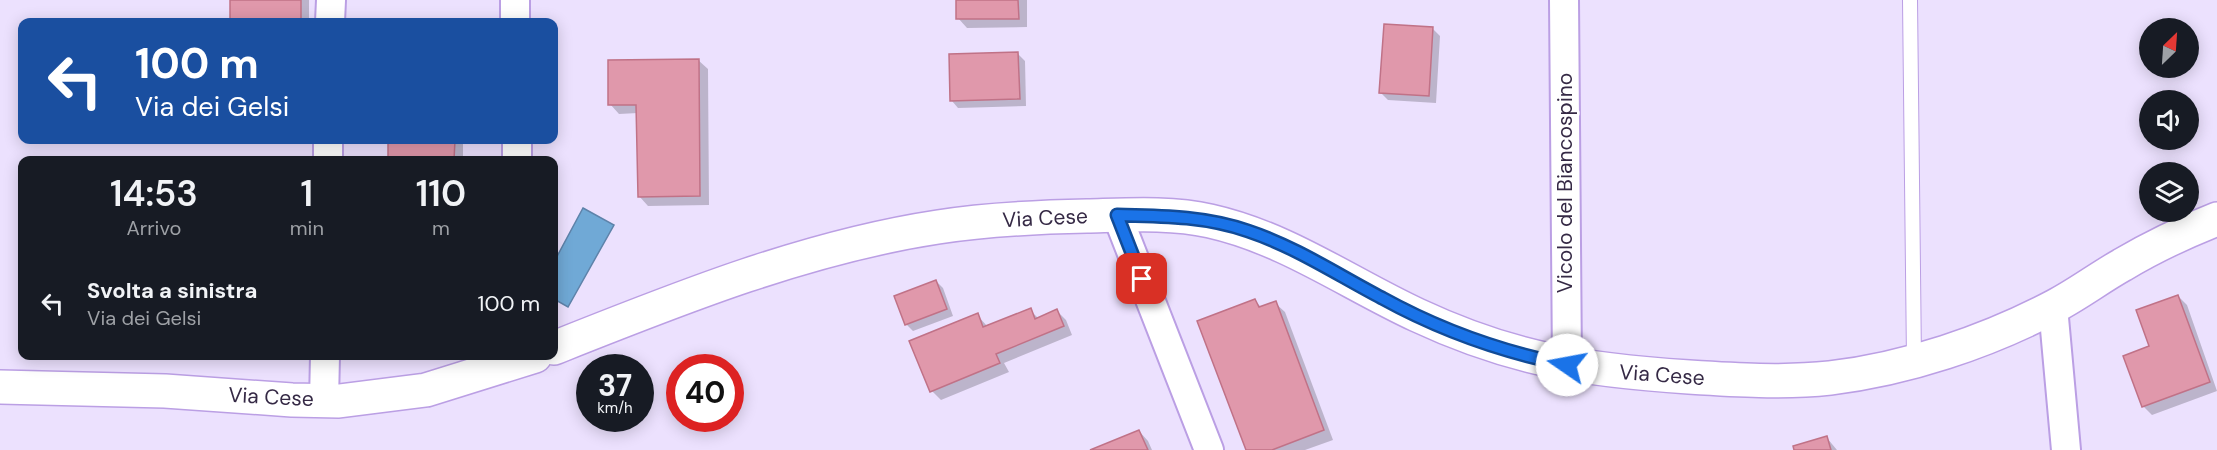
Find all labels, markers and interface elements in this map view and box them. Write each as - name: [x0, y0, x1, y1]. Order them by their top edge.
- north arrow: [2139, 18, 2199, 78]
- map controls: [2139, 18, 2199, 222]
- text: 100 m: [135, 36, 259, 91]
- icon: left: [36, 42, 114, 120]
- street label: Vicolo del Biancospino: [1551, 73, 1579, 293]
- text: Via dei Gelsi: [135, 89, 289, 124]
- button: sound: [2139, 90, 2199, 150]
- button: layers: [2139, 162, 2199, 222]
- text: 14:53: [110, 170, 198, 217]
- text: 1: [301, 170, 313, 217]
- text: 110: [416, 170, 466, 217]
- street label: Via Cese: [1002, 202, 1089, 234]
- text: Arrivo: [127, 215, 181, 241]
- text: min: [290, 215, 324, 241]
- text: m: [432, 215, 450, 241]
- pin: [1116, 253, 1167, 304]
- icon: arrive: [1125, 262, 1158, 295]
- text: Svolta a sinistra: [87, 276, 257, 305]
- icon: left: [36, 287, 69, 320]
- text: 100 m: [478, 289, 540, 318]
- text: Via dei Gelsi: [87, 305, 201, 331]
- position arrow: [1535, 333, 1599, 397]
- speed limit sign: 40: [666, 354, 744, 432]
- street label: Via Cese: [1618, 358, 1706, 392]
- text: 37: [598, 366, 632, 405]
- street label: Via Cese: [228, 381, 315, 413]
- text: km/h: [597, 398, 633, 418]

